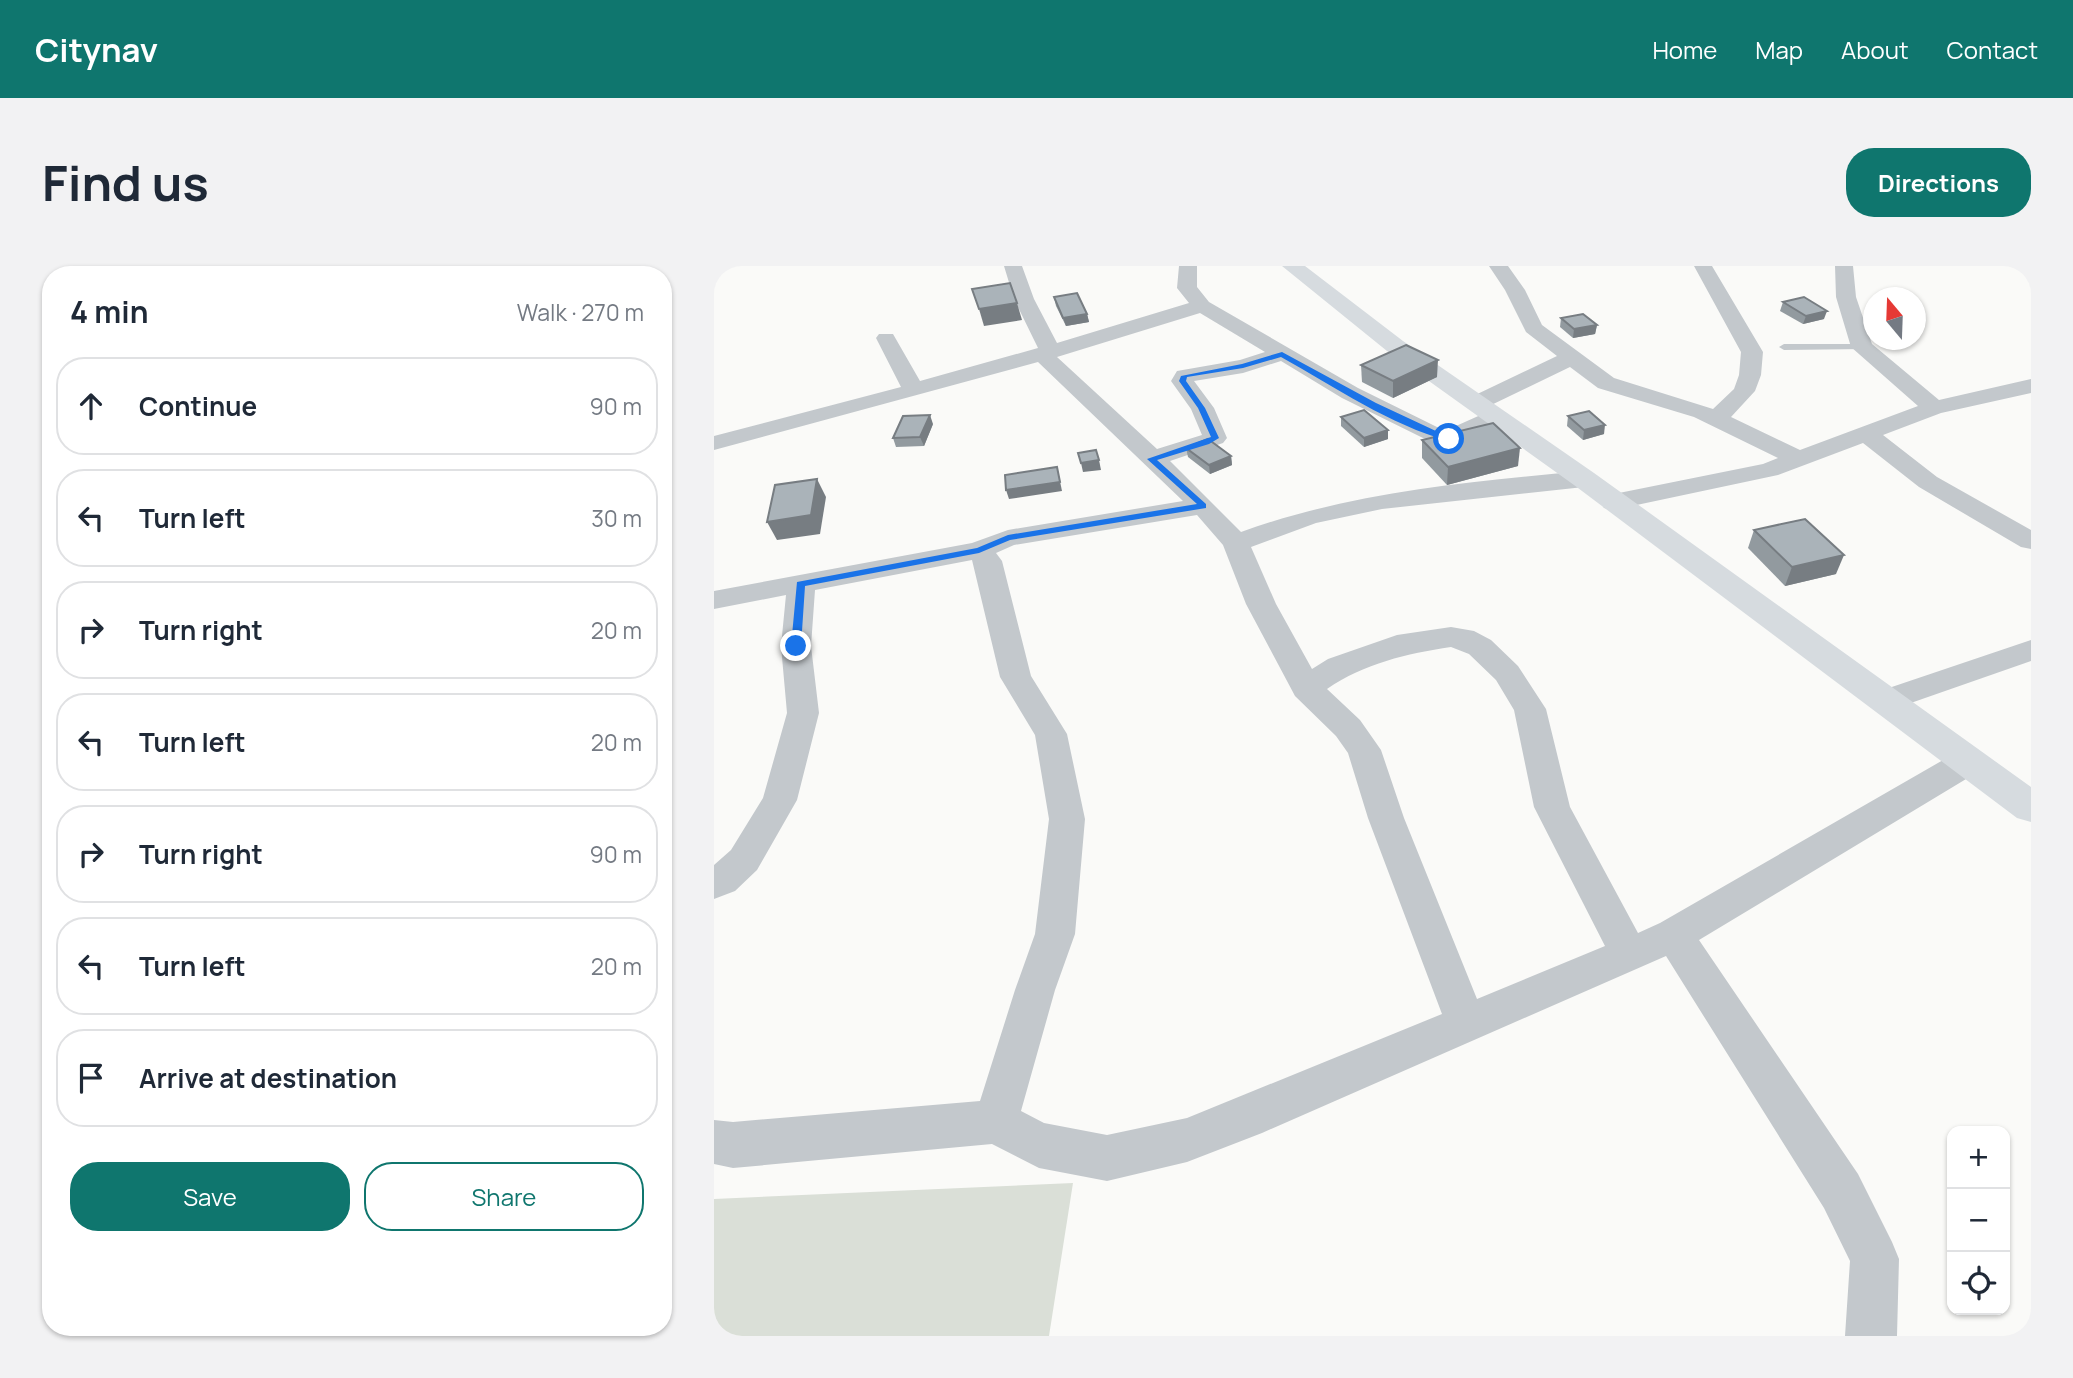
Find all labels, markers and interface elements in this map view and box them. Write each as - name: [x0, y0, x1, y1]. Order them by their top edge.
- text: Citynav: [35, 27, 158, 72]
- text: Home: [1652, 33, 1717, 66]
- text: Map: [1755, 33, 1803, 66]
- text: About: [1841, 33, 1909, 66]
- text: Contact: [1947, 33, 2038, 66]
- button: Directions: [1846, 148, 2031, 217]
- text: Find us: [42, 149, 209, 216]
- north arrow: [1863, 287, 1926, 350]
- text: 4 min: [70, 291, 148, 332]
- text: Walk · 270 m: [517, 296, 644, 328]
- icon: ahead: [72, 387, 110, 425]
- text: Continue: [139, 388, 257, 424]
- text: 90 m: [590, 390, 642, 422]
- route start: [1433, 423, 1464, 454]
- icon: left: [72, 499, 110, 537]
- text: Turn left: [139, 500, 246, 536]
- text: 30 m: [591, 502, 642, 534]
- icon: right: [72, 611, 110, 649]
- text: Turn right: [139, 612, 263, 648]
- text: 20 m: [591, 614, 642, 646]
- route end: [780, 630, 811, 661]
- icon: left: [72, 723, 110, 761]
- text: Turn left: [139, 724, 246, 760]
- text: 20 m: [591, 726, 642, 758]
- icon: right: [72, 835, 110, 873]
- text: Turn right: [139, 836, 263, 872]
- text: 90 m: [590, 838, 642, 870]
- icon: left: [72, 947, 110, 985]
- text: Turn left: [139, 948, 246, 984]
- text: 20 m: [591, 950, 642, 982]
- icon: arrive: [72, 1059, 110, 1097]
- text: Arrive at destination: [139, 1060, 397, 1096]
- map controls: [1947, 1126, 2010, 1315]
- button: +: [1947, 1126, 2010, 1189]
- button: Save: [70, 1162, 350, 1231]
- button: Share: [364, 1162, 644, 1231]
- button: −: [1947, 1189, 2010, 1252]
- button: locate: [1947, 1252, 2010, 1315]

